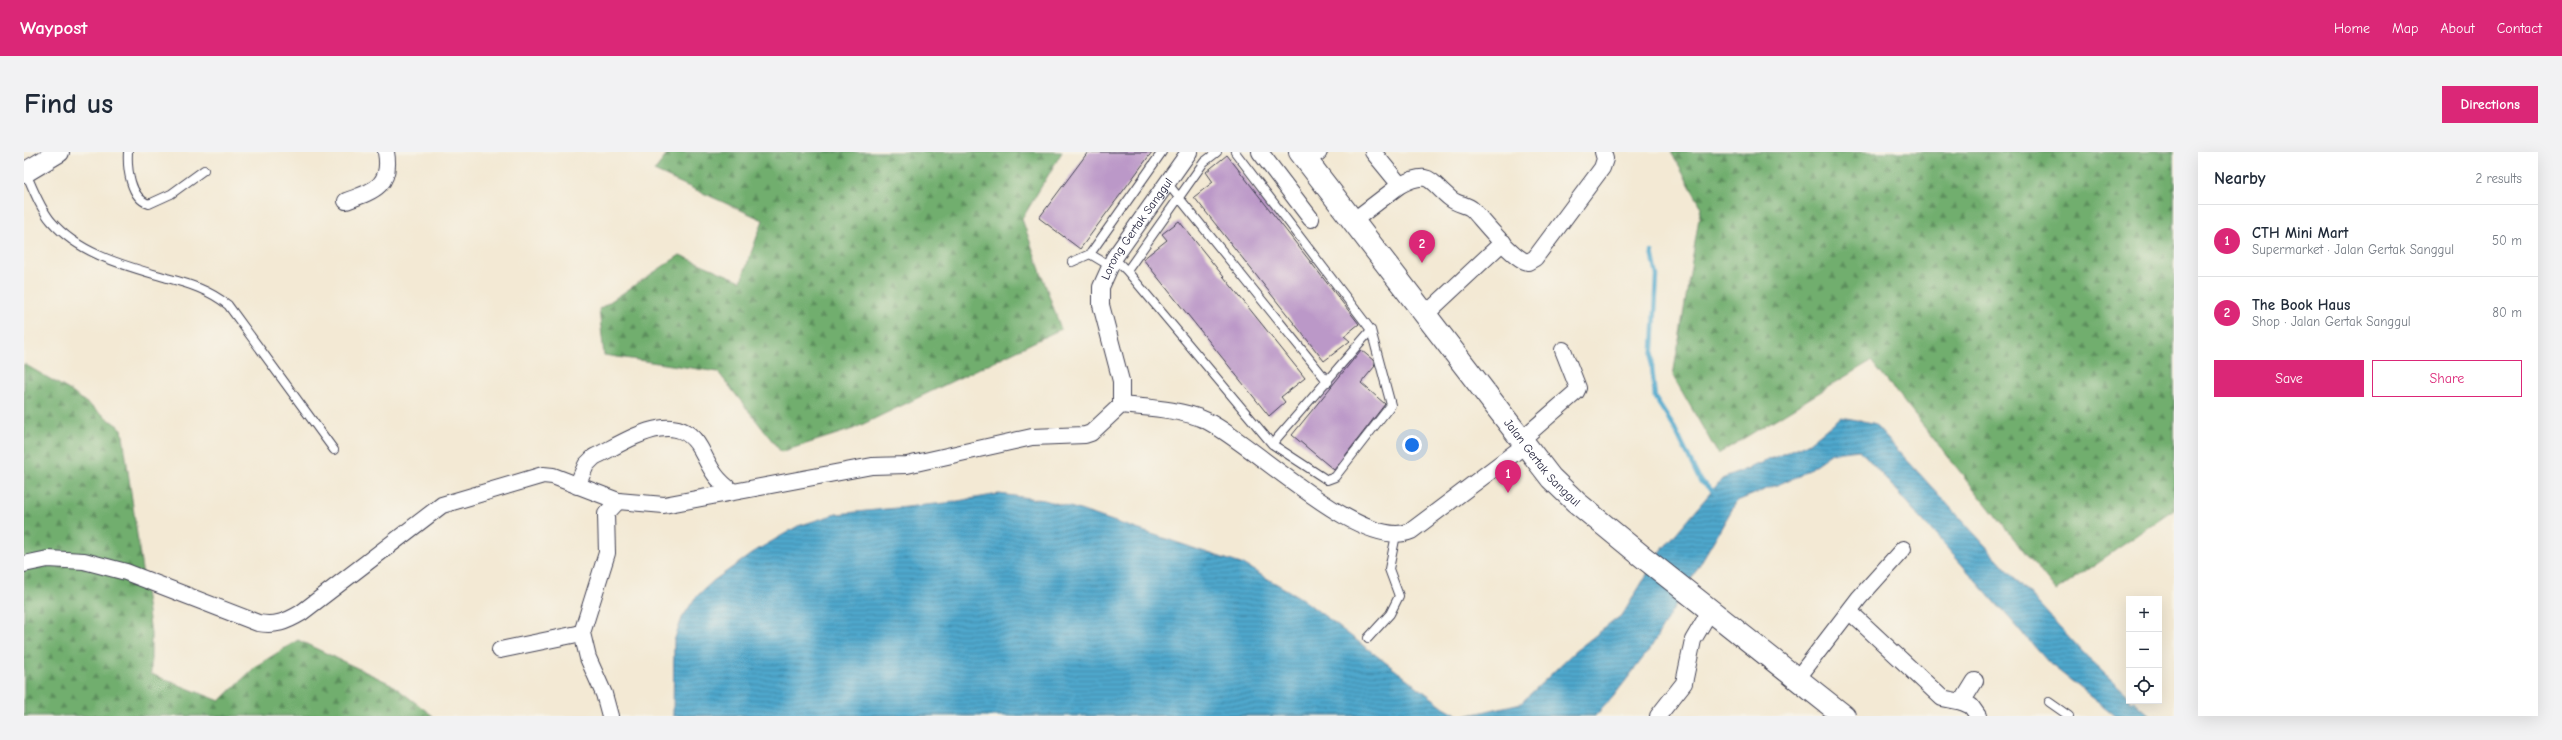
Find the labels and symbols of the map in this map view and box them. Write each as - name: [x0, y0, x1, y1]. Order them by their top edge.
- street label: Lorong Gertak Sanggul: [1098, 175, 1175, 282]
- pin: 2: [1409, 230, 1435, 263]
- street label: Jalan Gertak Sanggul: [1501, 416, 1583, 509]
- your location: [1402, 435, 1422, 455]
- pin: 1: [1495, 460, 1521, 493]

